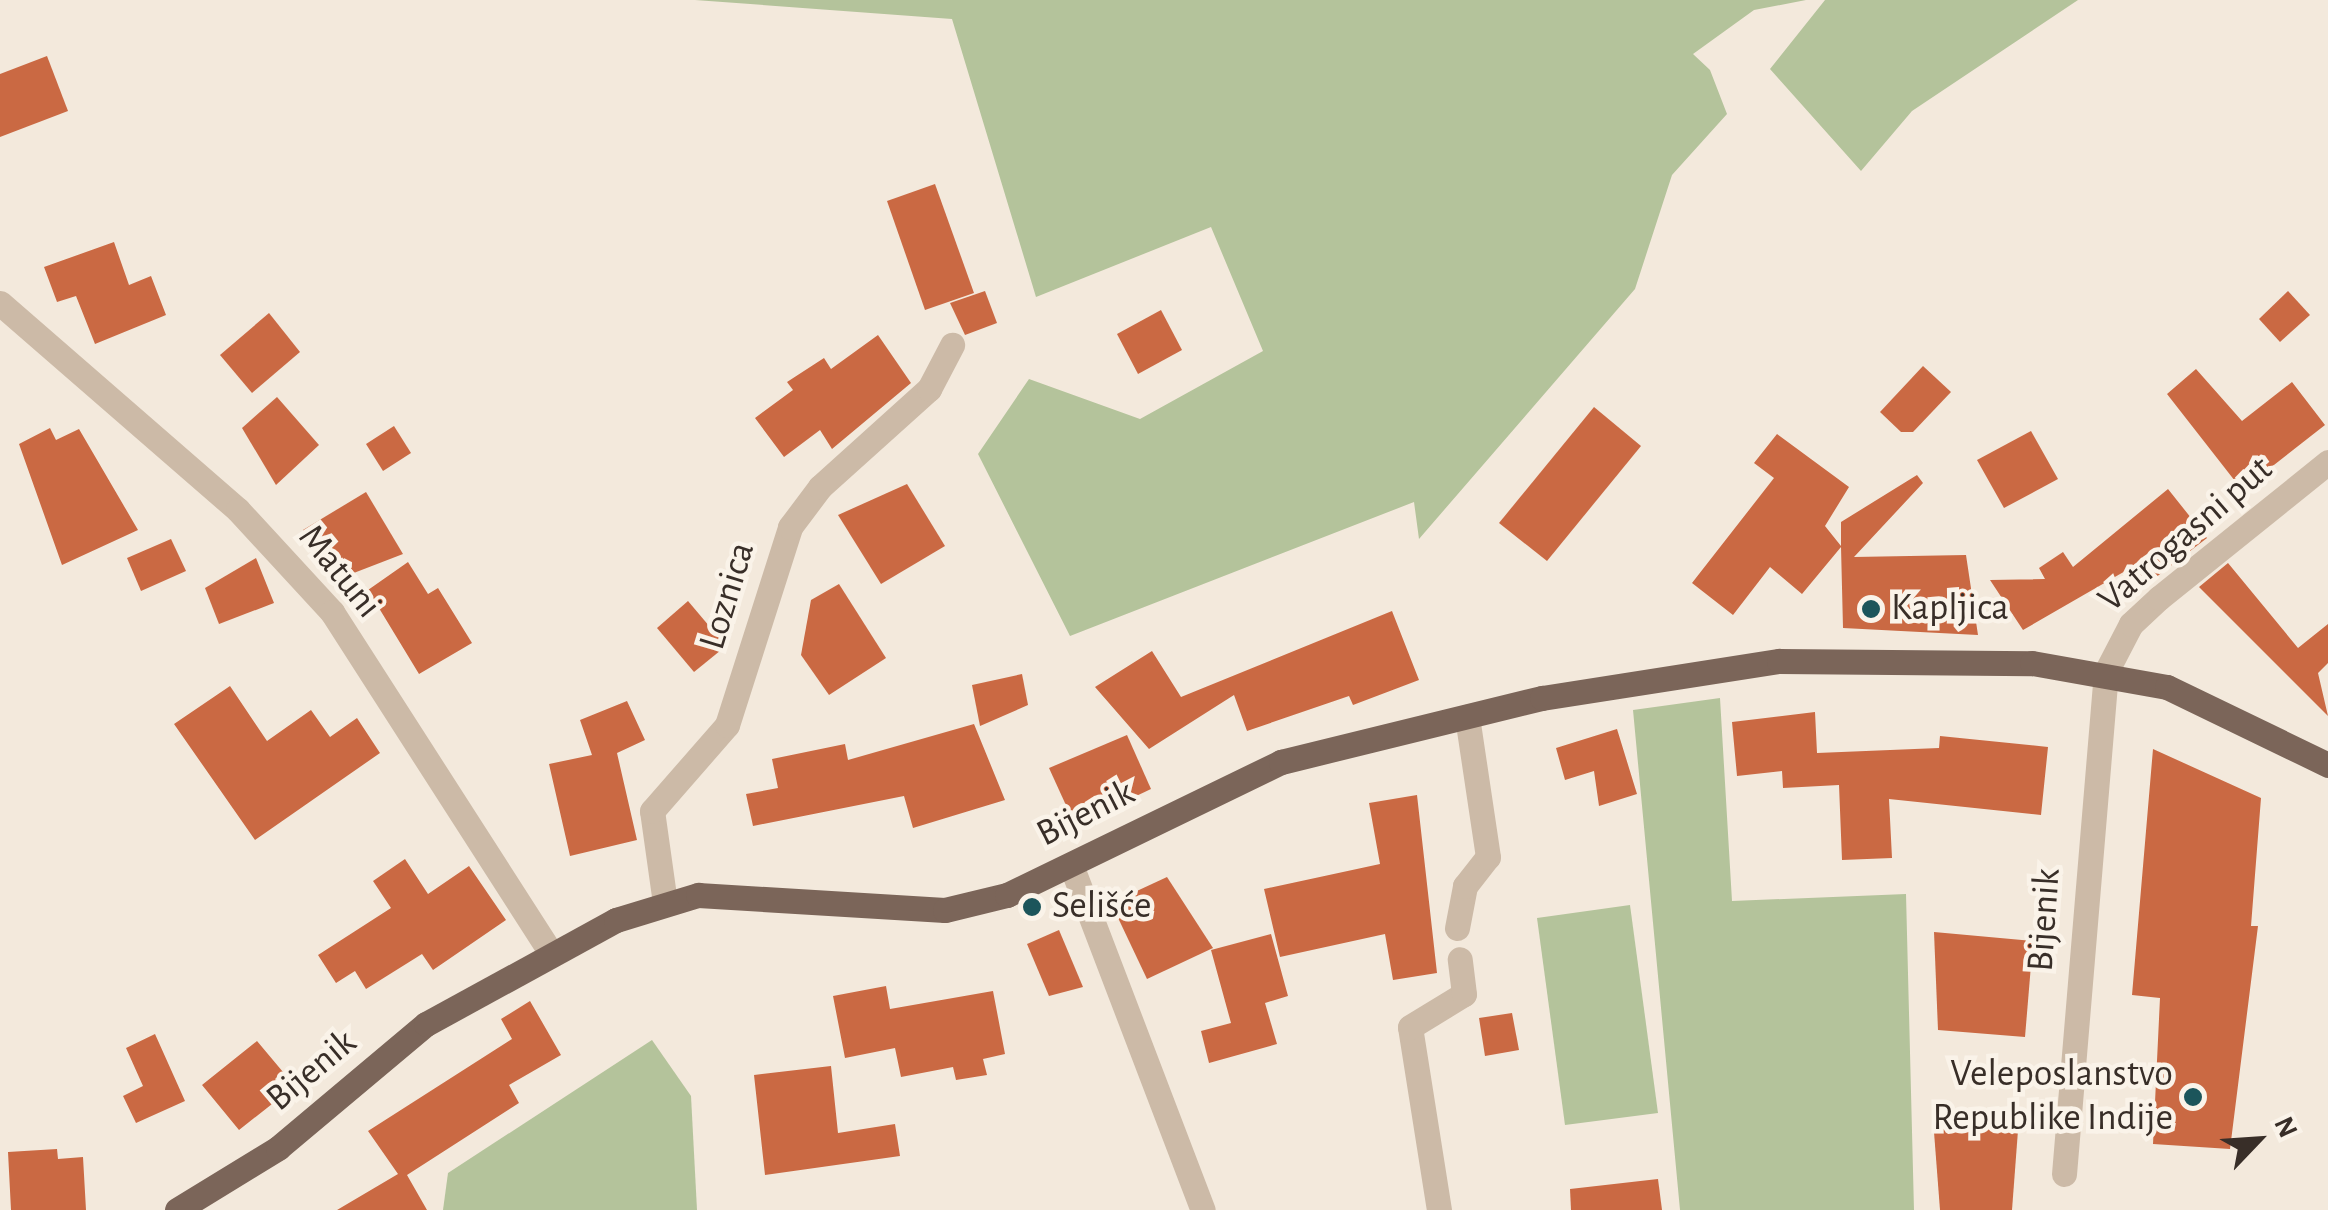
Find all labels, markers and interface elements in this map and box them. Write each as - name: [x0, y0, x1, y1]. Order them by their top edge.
- street label: Vatrogasni put: [2090, 447, 2282, 623]
- street label: Matuni: [288, 516, 390, 628]
- street label: Loznica: [690, 537, 766, 655]
- place label: Kapljica: [1891, 586, 2009, 632]
- marker: Kapljica: [1860, 598, 1882, 620]
- street label: Bijenik: [1030, 770, 1142, 858]
- street label: Bijenik: [2019, 867, 2071, 973]
- place label: Selišće: [1052, 884, 1151, 930]
- marker: Selišće: [1021, 896, 1043, 918]
- street label: Bijenik: [258, 1020, 366, 1122]
- place label: Veleposlanstvo Republike Indije: [1933, 1052, 2173, 1142]
- marker: Veleposlanstvo Republike Indije: [2182, 1086, 2204, 1108]
- north arrow: [2208, 1090, 2308, 1190]
- text: N: [2268, 1113, 2302, 1142]

